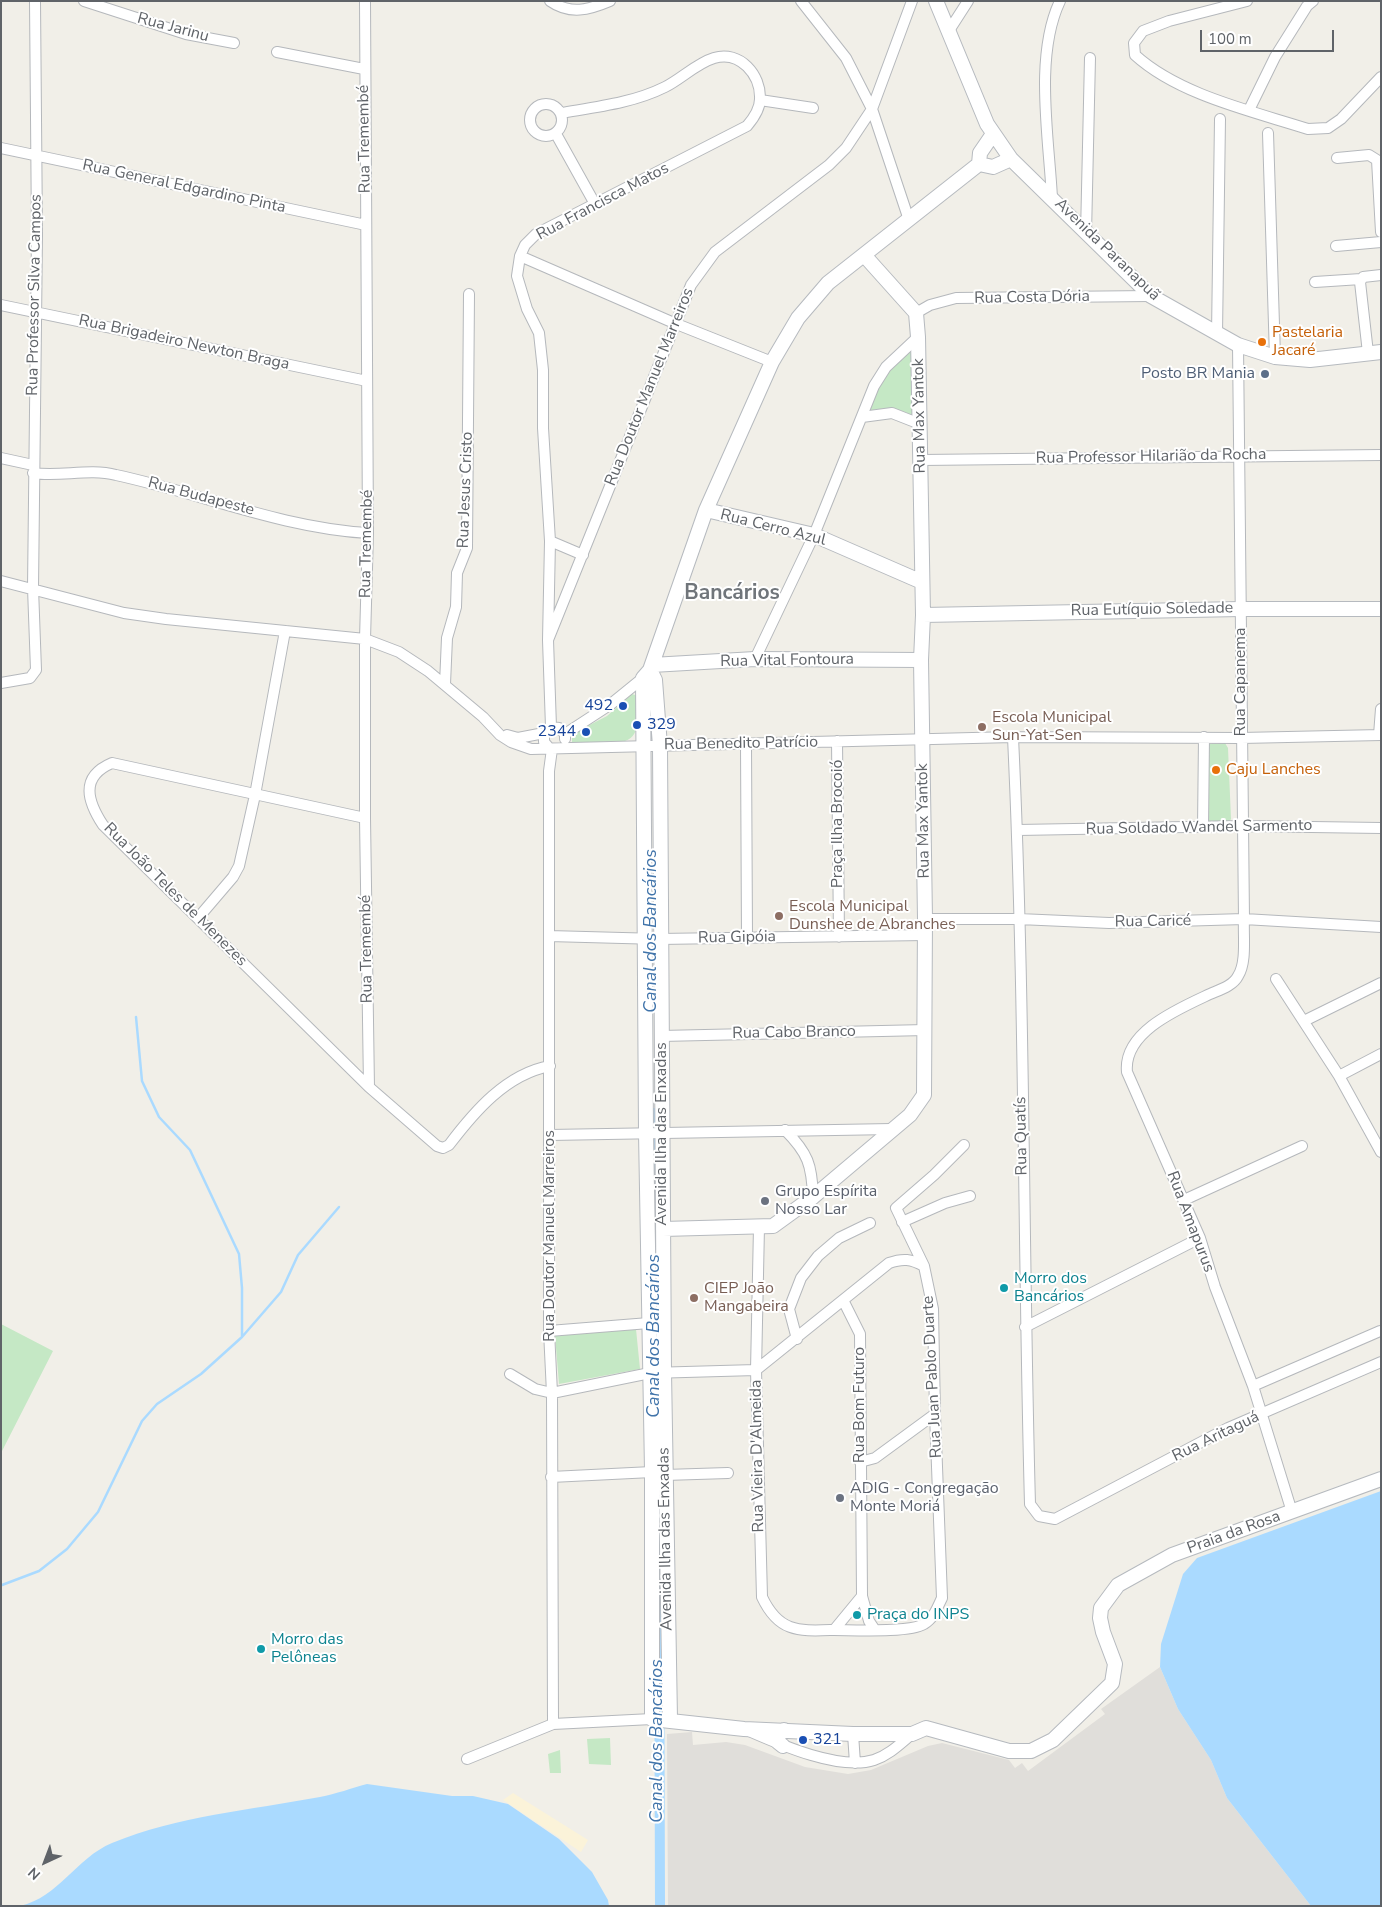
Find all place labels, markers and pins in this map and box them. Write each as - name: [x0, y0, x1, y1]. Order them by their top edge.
- place label: Pastelaria Jacaré: [1272, 323, 1343, 361]
- marker: Pastelaria Jacaré: [1256, 336, 1268, 348]
- place label: Posto BR Mania: [1141, 364, 1255, 384]
- marker: Posto BR Mania: [1259, 368, 1271, 380]
- place label: 492: [584, 696, 613, 716]
- marker: 492: [617, 700, 629, 712]
- place label: Escola Municipal Sun-Yat-Sen: [992, 708, 1111, 746]
- place label: 329: [647, 715, 676, 735]
- marker: 329: [631, 719, 643, 731]
- marker: Escola Municipal Sun-Yat-Sen: [976, 721, 988, 733]
- place label: 2344: [538, 722, 576, 742]
- marker: 2344: [580, 726, 592, 738]
- place label: Caju Lanches: [1226, 760, 1321, 780]
- marker: Caju Lanches: [1210, 764, 1222, 776]
- place label: Escola Municipal Dunshee de Abranches: [789, 897, 956, 935]
- marker: Escola Municipal Dunshee de Abranches: [773, 910, 785, 922]
- place label: Grupo Espírita Nosso Lar: [775, 1182, 877, 1220]
- marker: Grupo Espírita Nosso Lar: [759, 1195, 771, 1207]
- place label: Morro dos Bancários: [1014, 1269, 1087, 1307]
- place label: CIEP João Mangabeira: [704, 1279, 789, 1317]
- marker: Morro dos Bancários: [998, 1282, 1010, 1294]
- marker: CIEP João Mangabeira: [688, 1292, 700, 1304]
- place label: ADIG - Congregação Monte Moriá: [850, 1479, 999, 1517]
- marker: ADIG - Congregação Monte Moriá: [834, 1492, 846, 1504]
- place label: Praça do INPS: [867, 1605, 969, 1625]
- marker: Praça do INPS: [851, 1609, 863, 1621]
- place label: Morro das Pelôneas: [271, 1630, 343, 1668]
- marker: Morro das Pelôneas: [255, 1643, 267, 1655]
- place label: 321: [813, 1730, 842, 1750]
- marker: 321: [797, 1734, 809, 1746]

